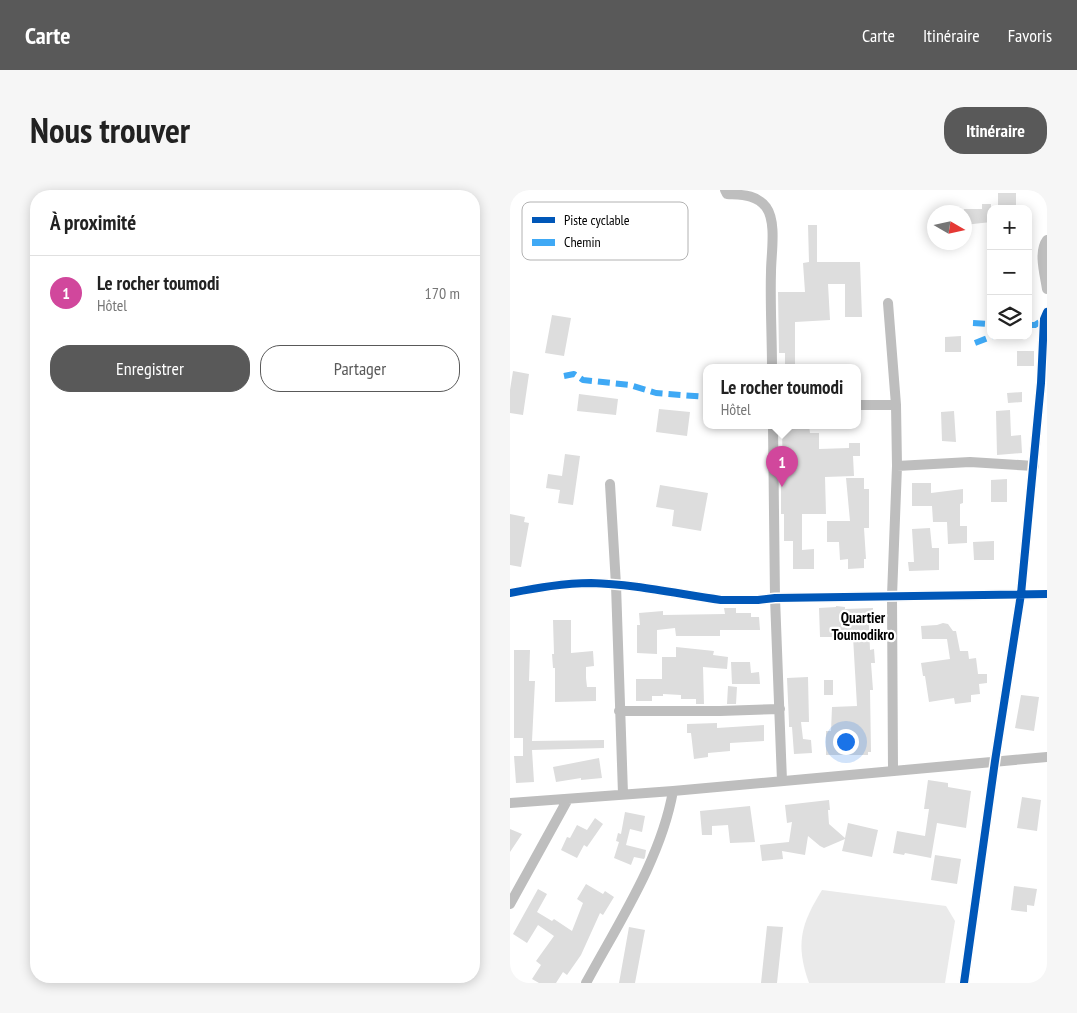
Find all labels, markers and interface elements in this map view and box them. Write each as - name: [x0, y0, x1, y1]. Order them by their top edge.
- text: Carte: [25, 20, 71, 51]
- text: Carte: [862, 24, 895, 47]
- text: Itinéraire: [923, 24, 980, 47]
- text: Favoris: [1008, 24, 1052, 47]
- text: Nous trouver: [30, 107, 190, 153]
- button: Itinéraire: [944, 107, 1047, 154]
- legend: [522, 202, 688, 260]
- north arrow: [927, 205, 972, 250]
- map controls: [987, 205, 1032, 340]
- button: +: [987, 205, 1032, 250]
- text: À proximité: [50, 209, 136, 236]
- text: Piste cyclable: [564, 211, 630, 229]
- text: Chemin: [564, 233, 601, 251]
- button: −: [987, 250, 1032, 295]
- text: Le rocher toumodi: [97, 271, 220, 295]
- text: 1: [62, 283, 70, 303]
- text: 170 m: [425, 283, 460, 303]
- text: Hôtel: [97, 295, 127, 315]
- button: layers: [987, 295, 1032, 340]
- button: Enregistrer: [50, 345, 250, 392]
- button: Partager: [260, 345, 460, 392]
- popup: [703, 364, 861, 429]
- text: Le rocher toumodi: [721, 375, 843, 399]
- text: Hôtel: [721, 399, 751, 419]
- pin: 1: [766, 446, 798, 487]
- district label: Quartier Toumodikro: [832, 608, 895, 644]
- your location: [833, 729, 859, 755]

